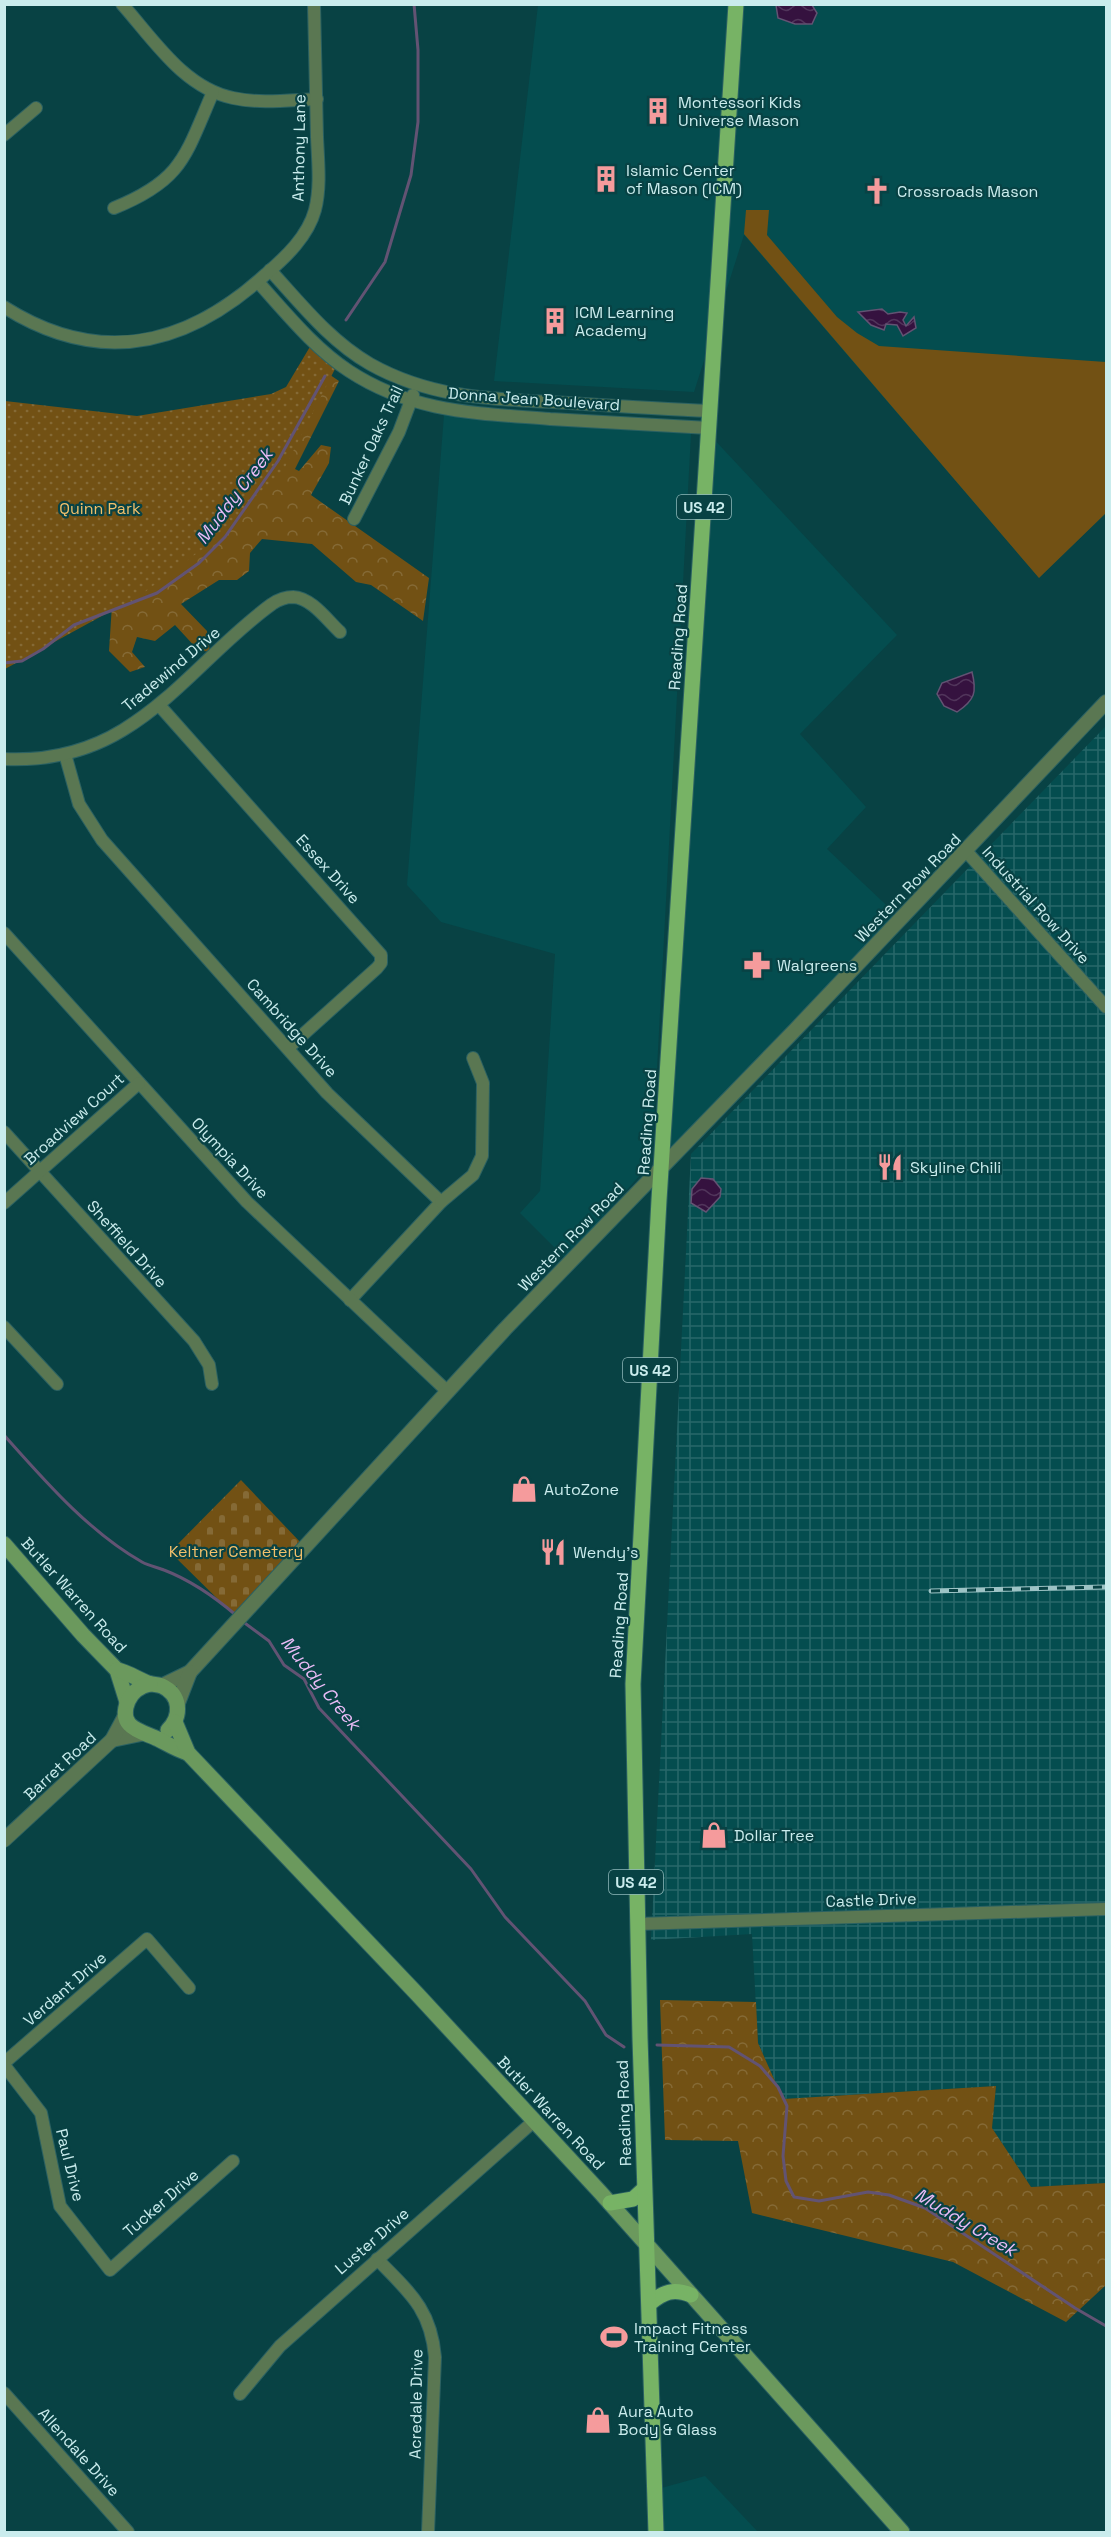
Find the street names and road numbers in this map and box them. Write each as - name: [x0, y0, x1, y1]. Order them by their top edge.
- street label: Anthony Lane: [288, 94, 310, 202]
- street label: Bunker Oaks Trail: [334, 382, 408, 508]
- street label: Donna Jean Boulevard: [447, 383, 621, 415]
- road number: US 42: [677, 495, 731, 519]
- street label: Reading Road: [664, 583, 692, 691]
- street label: Tradewind Drive: [118, 622, 224, 716]
- street label: Western Row Road: [850, 829, 966, 947]
- street label: Essex Drive: [291, 830, 365, 908]
- street label: Industrial Row Drive: [977, 842, 1095, 968]
- street label: Cambridge Drive: [242, 974, 342, 1082]
- street label: Broadview Court: [20, 1068, 128, 1170]
- street label: Reading Road: [633, 1068, 661, 1176]
- street label: Olympia Drive: [187, 1113, 273, 1203]
- street label: Western Row Road: [513, 1178, 629, 1296]
- street label: Sheffield Drive: [82, 1196, 172, 1292]
- road number: US 42: [623, 1358, 677, 1382]
- street label: Butler Warren Road: [16, 1533, 132, 1657]
- street label: Reading Road: [605, 1571, 633, 1679]
- street label: Barret Road: [19, 1727, 101, 1805]
- road number: US 42: [609, 1870, 663, 1894]
- street label: Castle Drive: [825, 1888, 917, 1912]
- street label: Verdant Drive: [19, 1947, 111, 2031]
- street label: Butler Warren Road: [493, 2051, 609, 2175]
- street label: Reading Road: [612, 2060, 636, 2166]
- street label: Paul Drive: [51, 2126, 89, 2204]
- street label: Tucker Drive: [119, 2164, 203, 2242]
- street label: Luster Drive: [330, 2203, 414, 2279]
- street label: Acredale Drive: [405, 2349, 427, 2459]
- street label: Allendale Drive: [34, 2403, 124, 2501]

